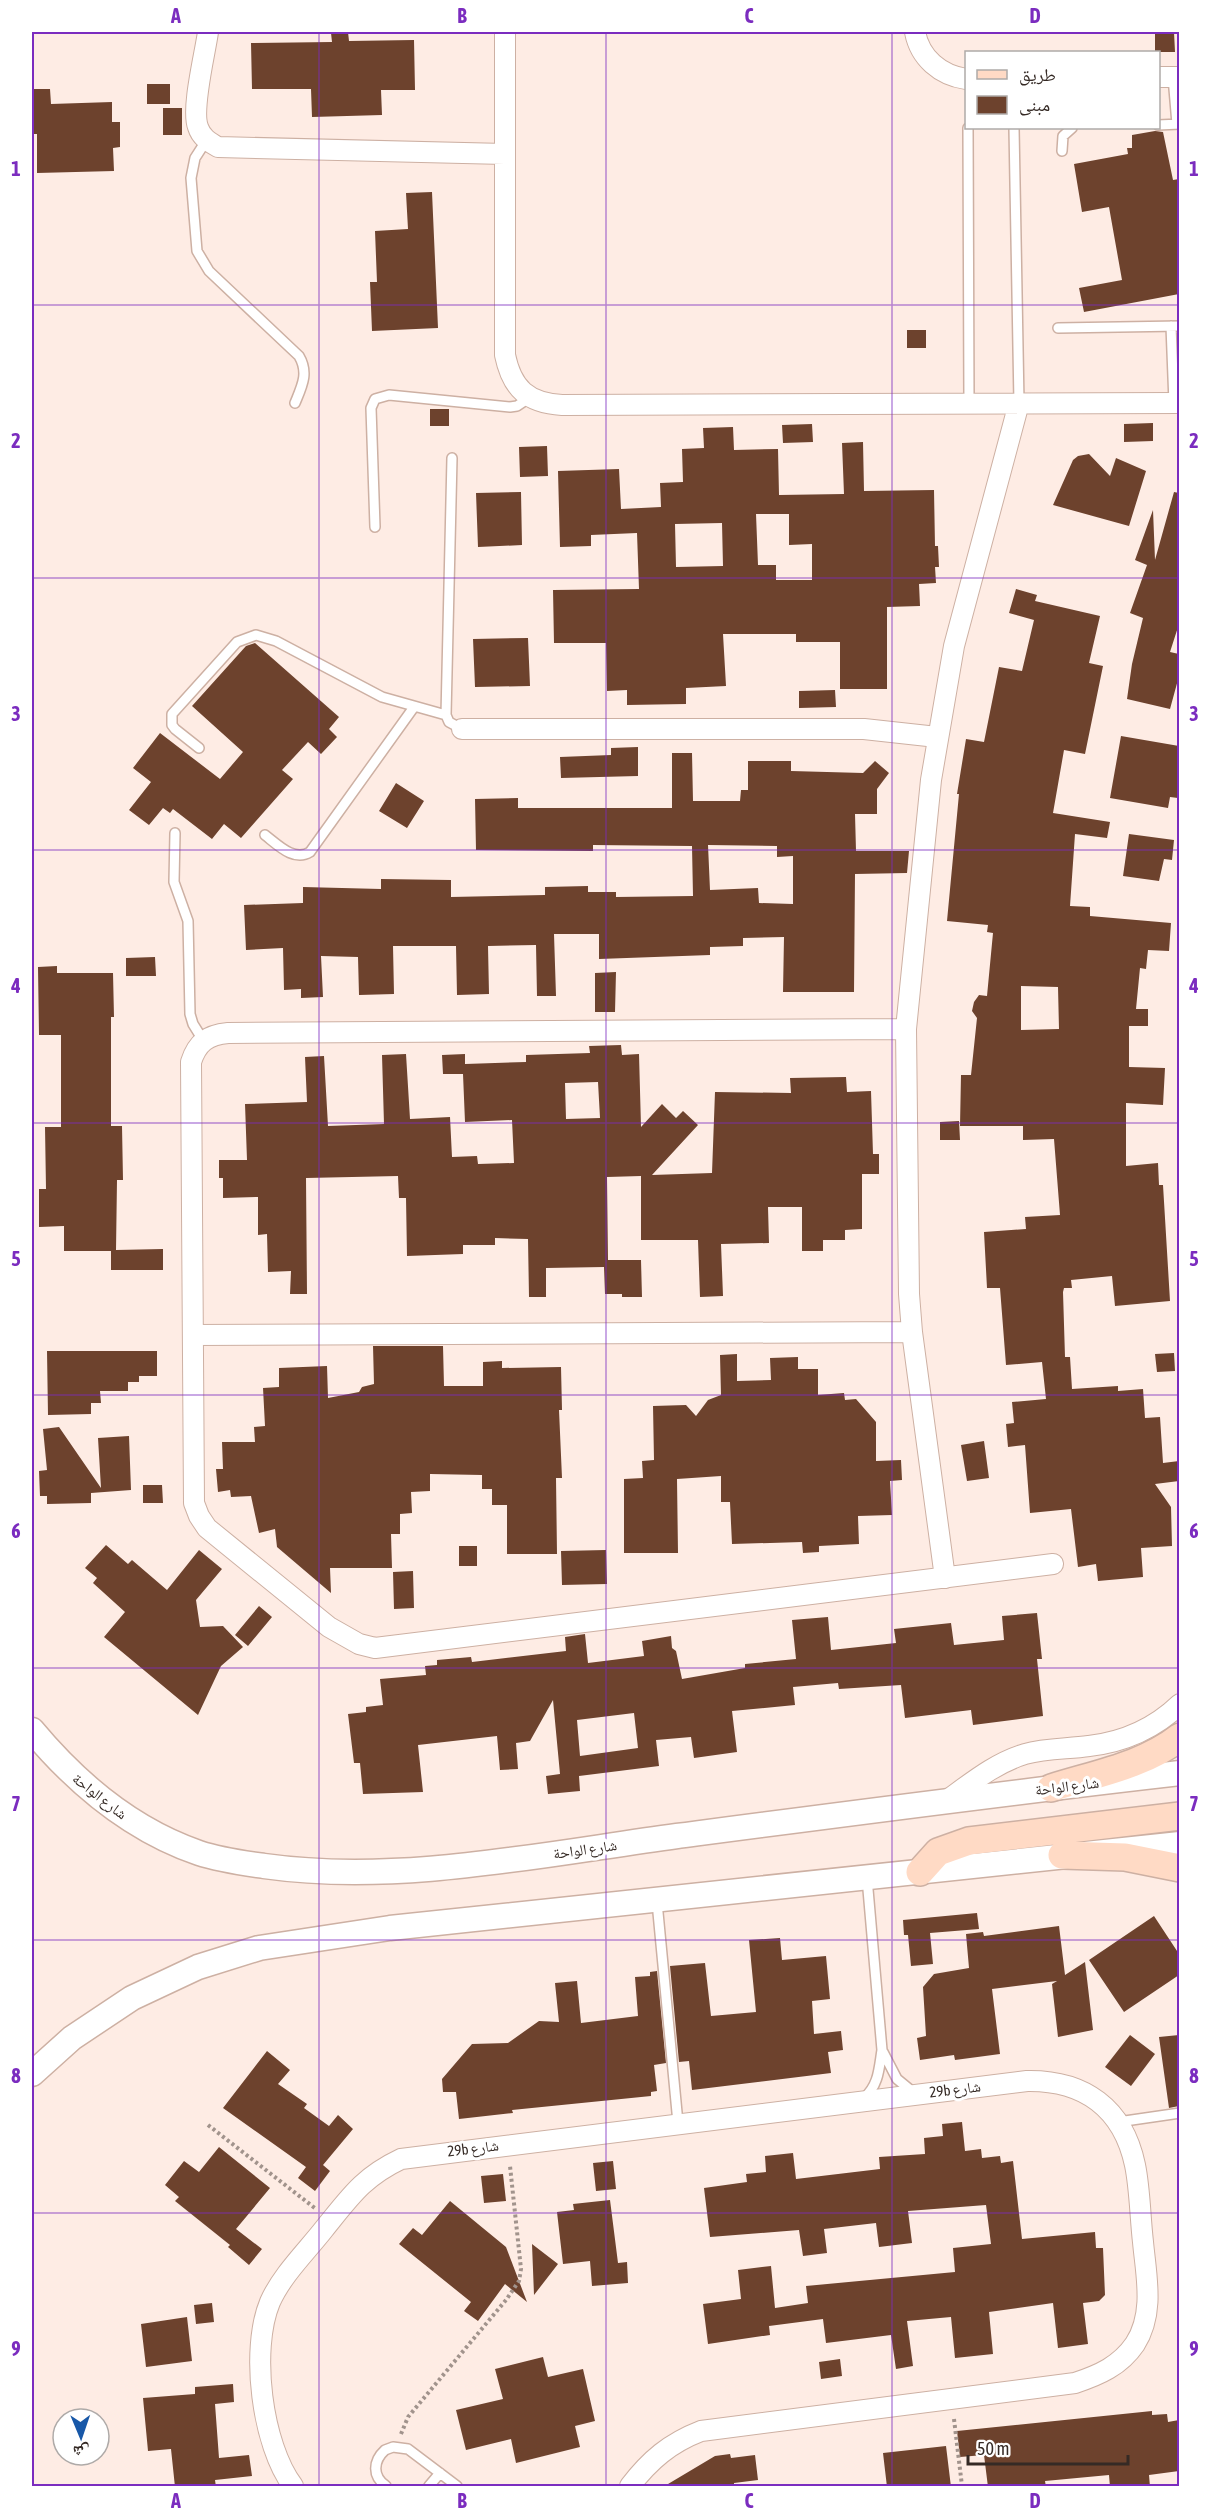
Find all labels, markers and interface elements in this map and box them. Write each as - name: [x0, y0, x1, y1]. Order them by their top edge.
- text: A: [170, 4, 181, 27]
- text: B: [457, 4, 467, 27]
- text: C: [745, 4, 754, 27]
- text: D: [1029, 4, 1041, 27]
- legend: [965, 51, 1160, 129]
- text: طريق: [1019, 64, 1056, 86]
- text: مبنى: [1019, 94, 1050, 116]
- text: 1: [11, 157, 21, 180]
- text: 1: [1189, 157, 1199, 180]
- text: 2: [11, 429, 21, 452]
- text: 2: [1189, 429, 1199, 452]
- text: 3: [11, 702, 21, 725]
- text: 3: [1189, 702, 1199, 725]
- text: 4: [10, 974, 21, 997]
- text: 4: [1188, 974, 1199, 997]
- text: 5: [11, 1247, 21, 1270]
- text: 5: [1189, 1247, 1199, 1270]
- text: 6: [11, 1519, 21, 1542]
- text: 6: [1189, 1519, 1199, 1542]
- street label: شارع الواحة: [68, 1770, 131, 1824]
- street label: شارع الواحة: [1034, 1774, 1100, 1800]
- text: 7: [11, 1792, 21, 1815]
- text: 7: [1189, 1792, 1199, 1815]
- street label: شارع الواحة: [552, 1836, 618, 1864]
- text: 8: [11, 2064, 21, 2087]
- text: 8: [1189, 2064, 1199, 2087]
- street label: 29b شارع: [928, 2077, 982, 2103]
- street label: 29b شارع: [446, 2136, 500, 2162]
- text: 9: [11, 2337, 21, 2360]
- text: 9: [1189, 2337, 1199, 2360]
- north arrow: [51, 2407, 111, 2467]
- scale bar: [968, 2428, 1128, 2466]
- text: 50 m: [977, 2438, 1009, 2459]
- text: ش: [73, 2442, 90, 2461]
- text: A: [170, 2489, 181, 2512]
- text: B: [457, 2489, 467, 2512]
- text: C: [745, 2489, 754, 2512]
- text: D: [1029, 2489, 1041, 2512]

